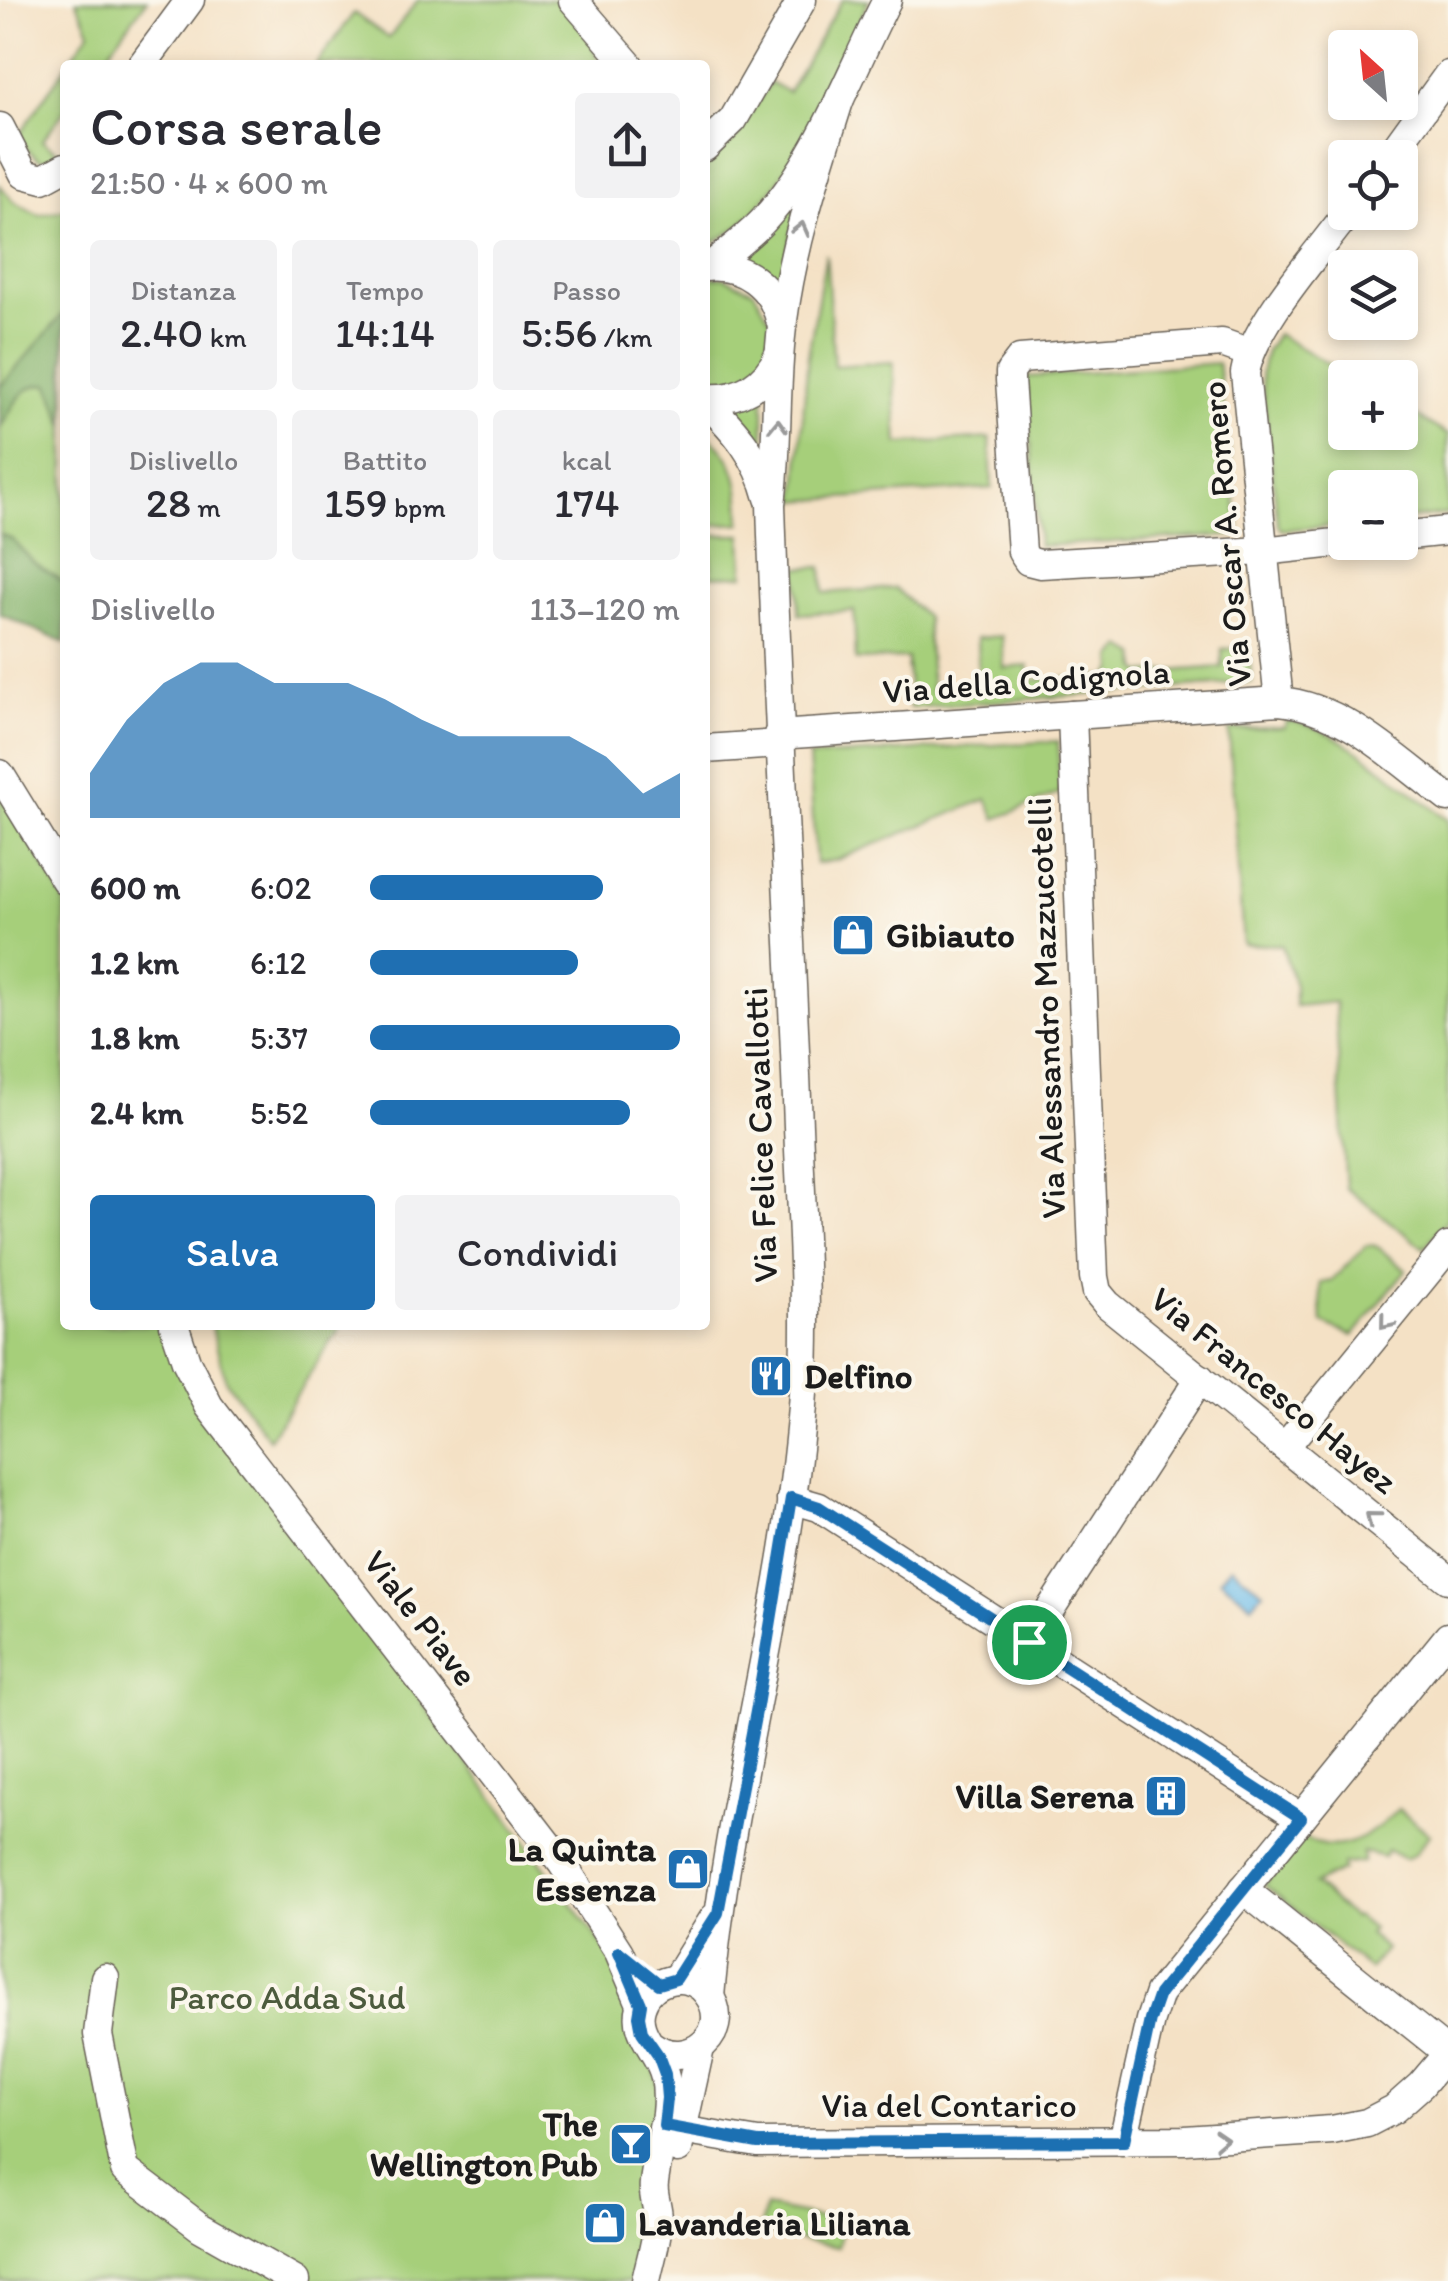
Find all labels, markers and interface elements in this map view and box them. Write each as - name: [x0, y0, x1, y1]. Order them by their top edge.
- north arrow: [1328, 30, 1418, 120]
- map controls: [1328, 30, 1418, 560]
- text: Corsa serale: [90, 93, 383, 159]
- button: share: [575, 93, 680, 198]
- button: locate: [1328, 140, 1418, 230]
- text: 21:50 · 4 × 600 m: [90, 164, 328, 202]
- one-way arrow: [790, 221, 811, 238]
- button: layers: [1328, 250, 1418, 340]
- text: Distanza: [130, 273, 236, 307]
- text: Tempo: [346, 273, 424, 307]
- text: Passo: [552, 273, 621, 307]
- text: 2.40: [120, 307, 203, 358]
- text: 14:14: [335, 307, 435, 358]
- text: 5:56: [521, 307, 597, 358]
- text: km: [203, 320, 247, 354]
- text: /km: [597, 320, 653, 354]
- button: +: [1328, 360, 1418, 450]
- street label: Via Oscar A. Romero: [1192, 380, 1260, 688]
- one-way arrow: [768, 417, 789, 433]
- text: Dislivello: [128, 443, 238, 477]
- text: Battito: [343, 443, 427, 477]
- text: kcal: [562, 443, 612, 477]
- button: −: [1328, 470, 1418, 560]
- text: 28: [146, 477, 191, 528]
- text: 159: [324, 477, 388, 528]
- text: 174: [554, 477, 619, 528]
- text: m: [191, 490, 221, 524]
- text: bpm: [388, 490, 446, 524]
- text: Dislivello: [90, 590, 216, 628]
- text: 113–120 m: [530, 590, 680, 628]
- street label: Via della Codignola: [881, 650, 1171, 712]
- street label: Via Alessandro Mazzucotelli: [1018, 797, 1074, 1219]
- text: 600 m: [90, 869, 180, 907]
- text: 6:02: [250, 869, 311, 907]
- shop icon: Gibiauto: [830, 912, 876, 958]
- place label: Gibiauto: [886, 914, 1015, 956]
- text: 1.2 km: [90, 944, 179, 982]
- text: 6:12: [250, 944, 306, 982]
- street label: Via Felice Cavallotti: [734, 987, 786, 1283]
- text: 1.8 km: [90, 1019, 180, 1057]
- text: 5:37: [250, 1019, 308, 1057]
- text: 2.4 km: [90, 1094, 183, 1132]
- text: 5:52: [250, 1094, 308, 1132]
- button: Salva: [90, 1195, 375, 1310]
- button: Condividi: [395, 1195, 680, 1310]
- street label: Via Francesco Hayez: [1142, 1278, 1406, 1502]
- one-way arrow: [1381, 1312, 1398, 1330]
- restaurant icon: Delfino: [748, 1353, 794, 1399]
- place label: Delfino: [804, 1355, 912, 1397]
- one-way arrow: [1366, 1512, 1384, 1530]
- street label: Viale Piave: [355, 1542, 487, 1694]
- pin: [987, 1600, 1072, 1685]
- icon: arrive: [1002, 1615, 1057, 1670]
- building icon: Villa Serena: [1143, 1773, 1189, 1819]
- place label: Villa Serena: [955, 1775, 1135, 1817]
- place label: La Quinta Essenza: [508, 1828, 657, 1910]
- shop icon: La Quinta Essenza: [665, 1846, 711, 1892]
- park label: Parco Adda Sud: [168, 1976, 406, 2018]
- street label: Via del Contarico: [821, 2084, 1077, 2126]
- place label: The Wellington Pub: [370, 2103, 598, 2185]
- bar icon: The Wellington Pub: [608, 2121, 654, 2167]
- one-way arrow: [1213, 2128, 1229, 2149]
- shop icon: Lavanderia Liliana: [582, 2200, 628, 2246]
- place label: Lavanderia Liliana: [638, 2202, 911, 2244]

